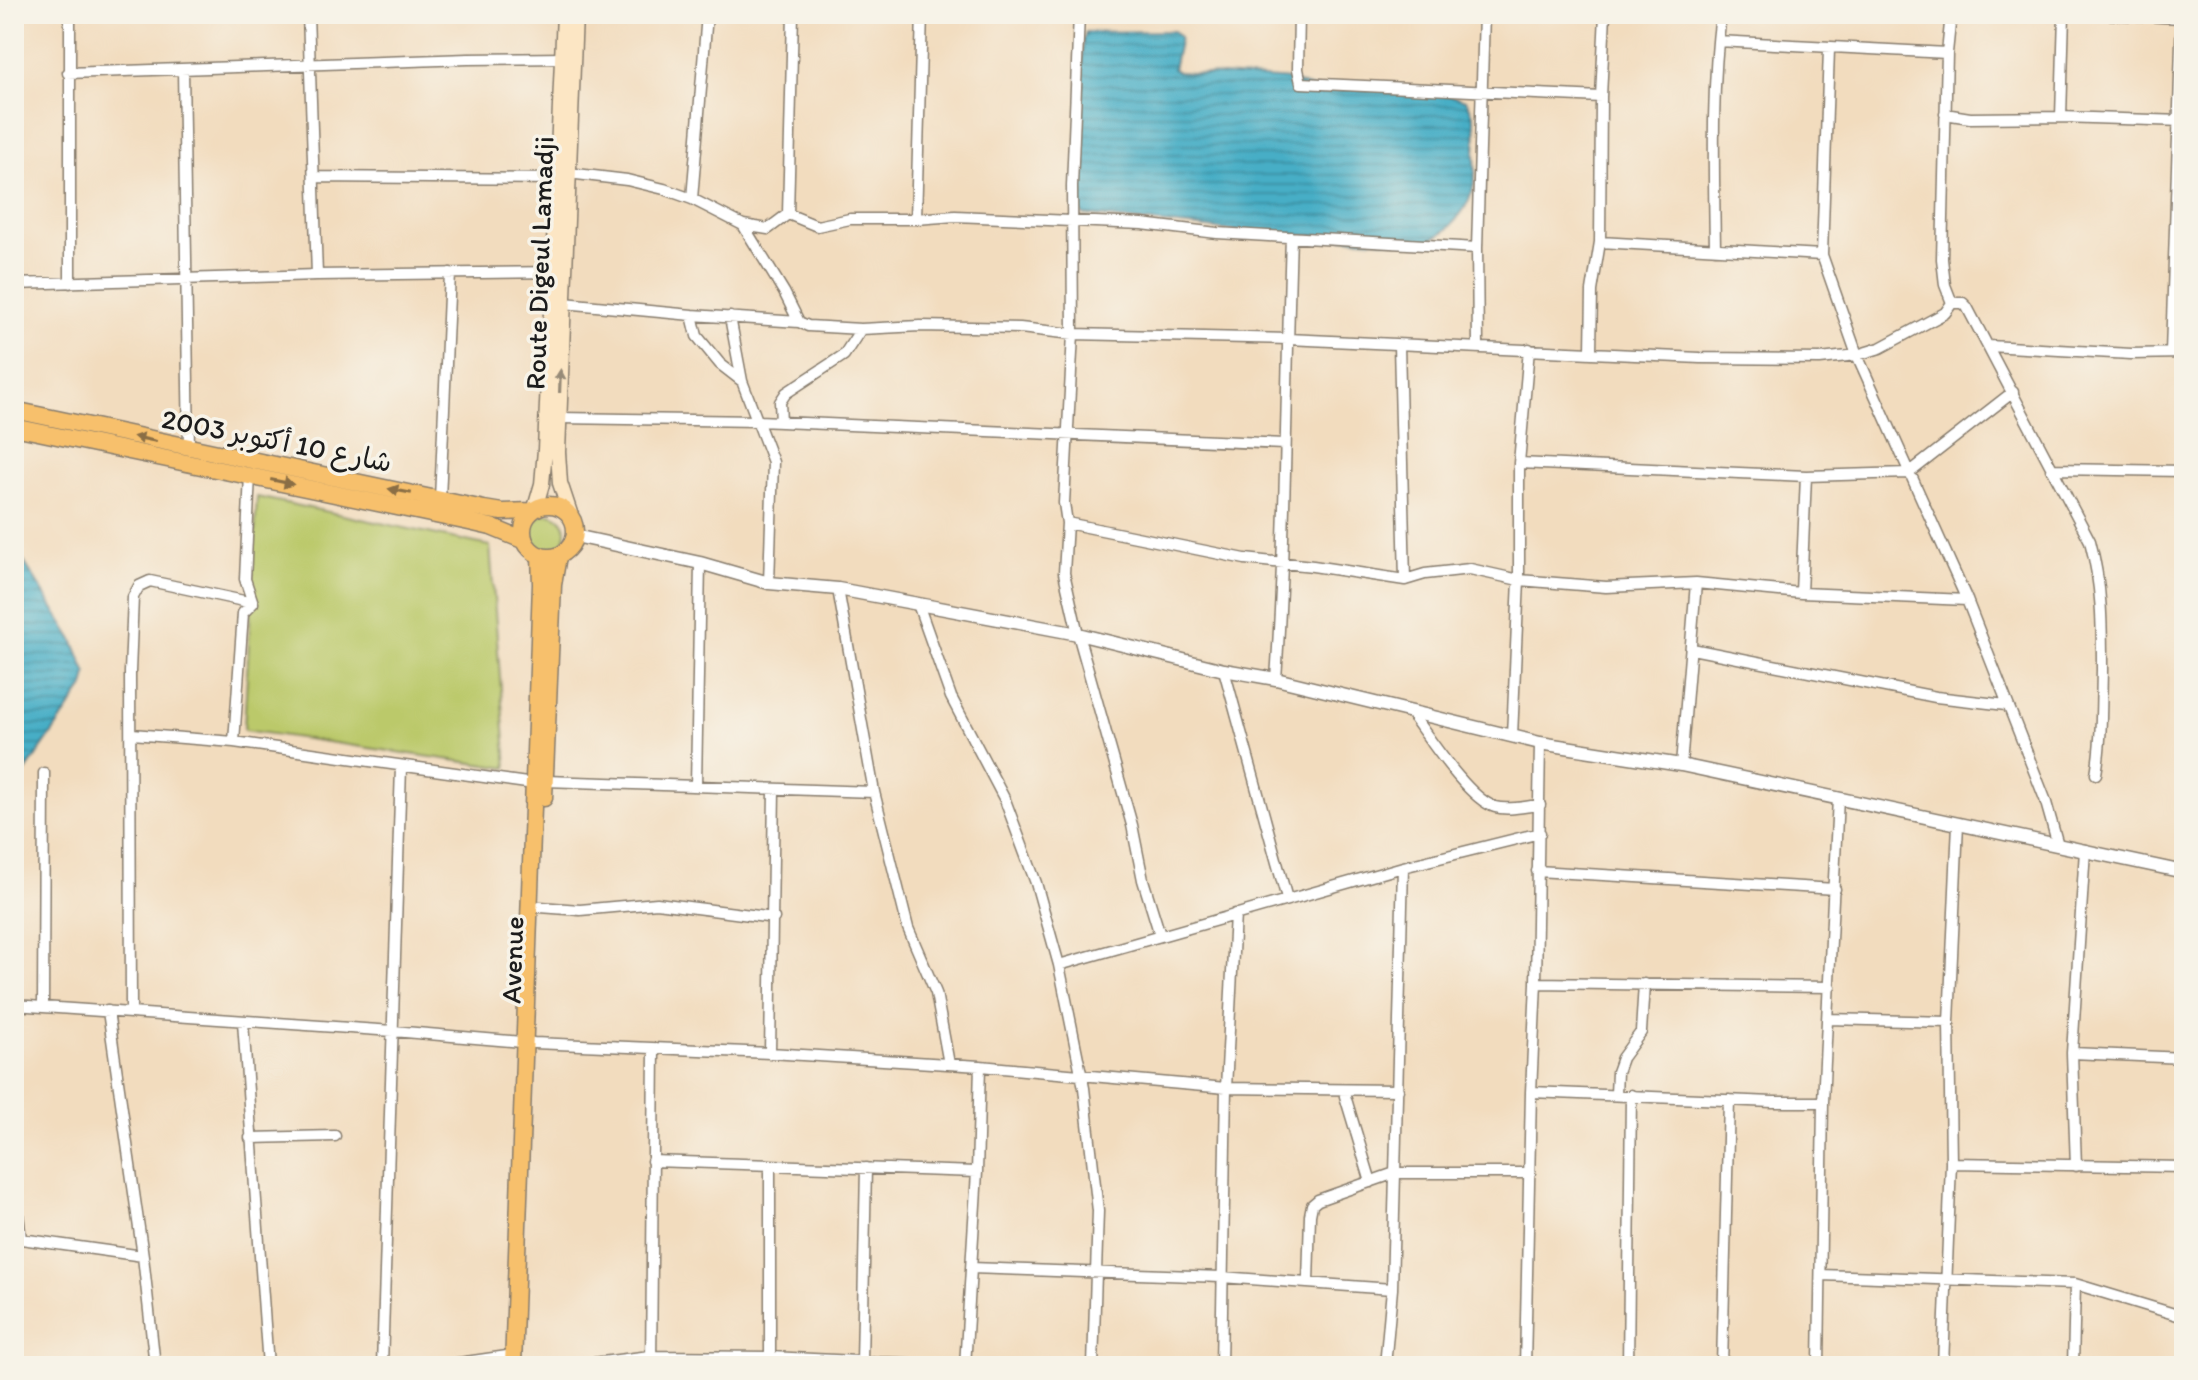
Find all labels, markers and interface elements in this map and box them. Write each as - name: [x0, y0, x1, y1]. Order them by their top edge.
- street label: Route Digeul Lamadji: [518, 135, 560, 391]
- one-way arrow: [554, 368, 567, 393]
- street label: شارع 10 أكتوبر 2003: [158, 401, 395, 482]
- one-way arrow: [132, 432, 157, 445]
- one-way arrow: [270, 476, 295, 489]
- one-way arrow: [387, 484, 412, 497]
- street label: Avenue: [493, 916, 531, 1004]

